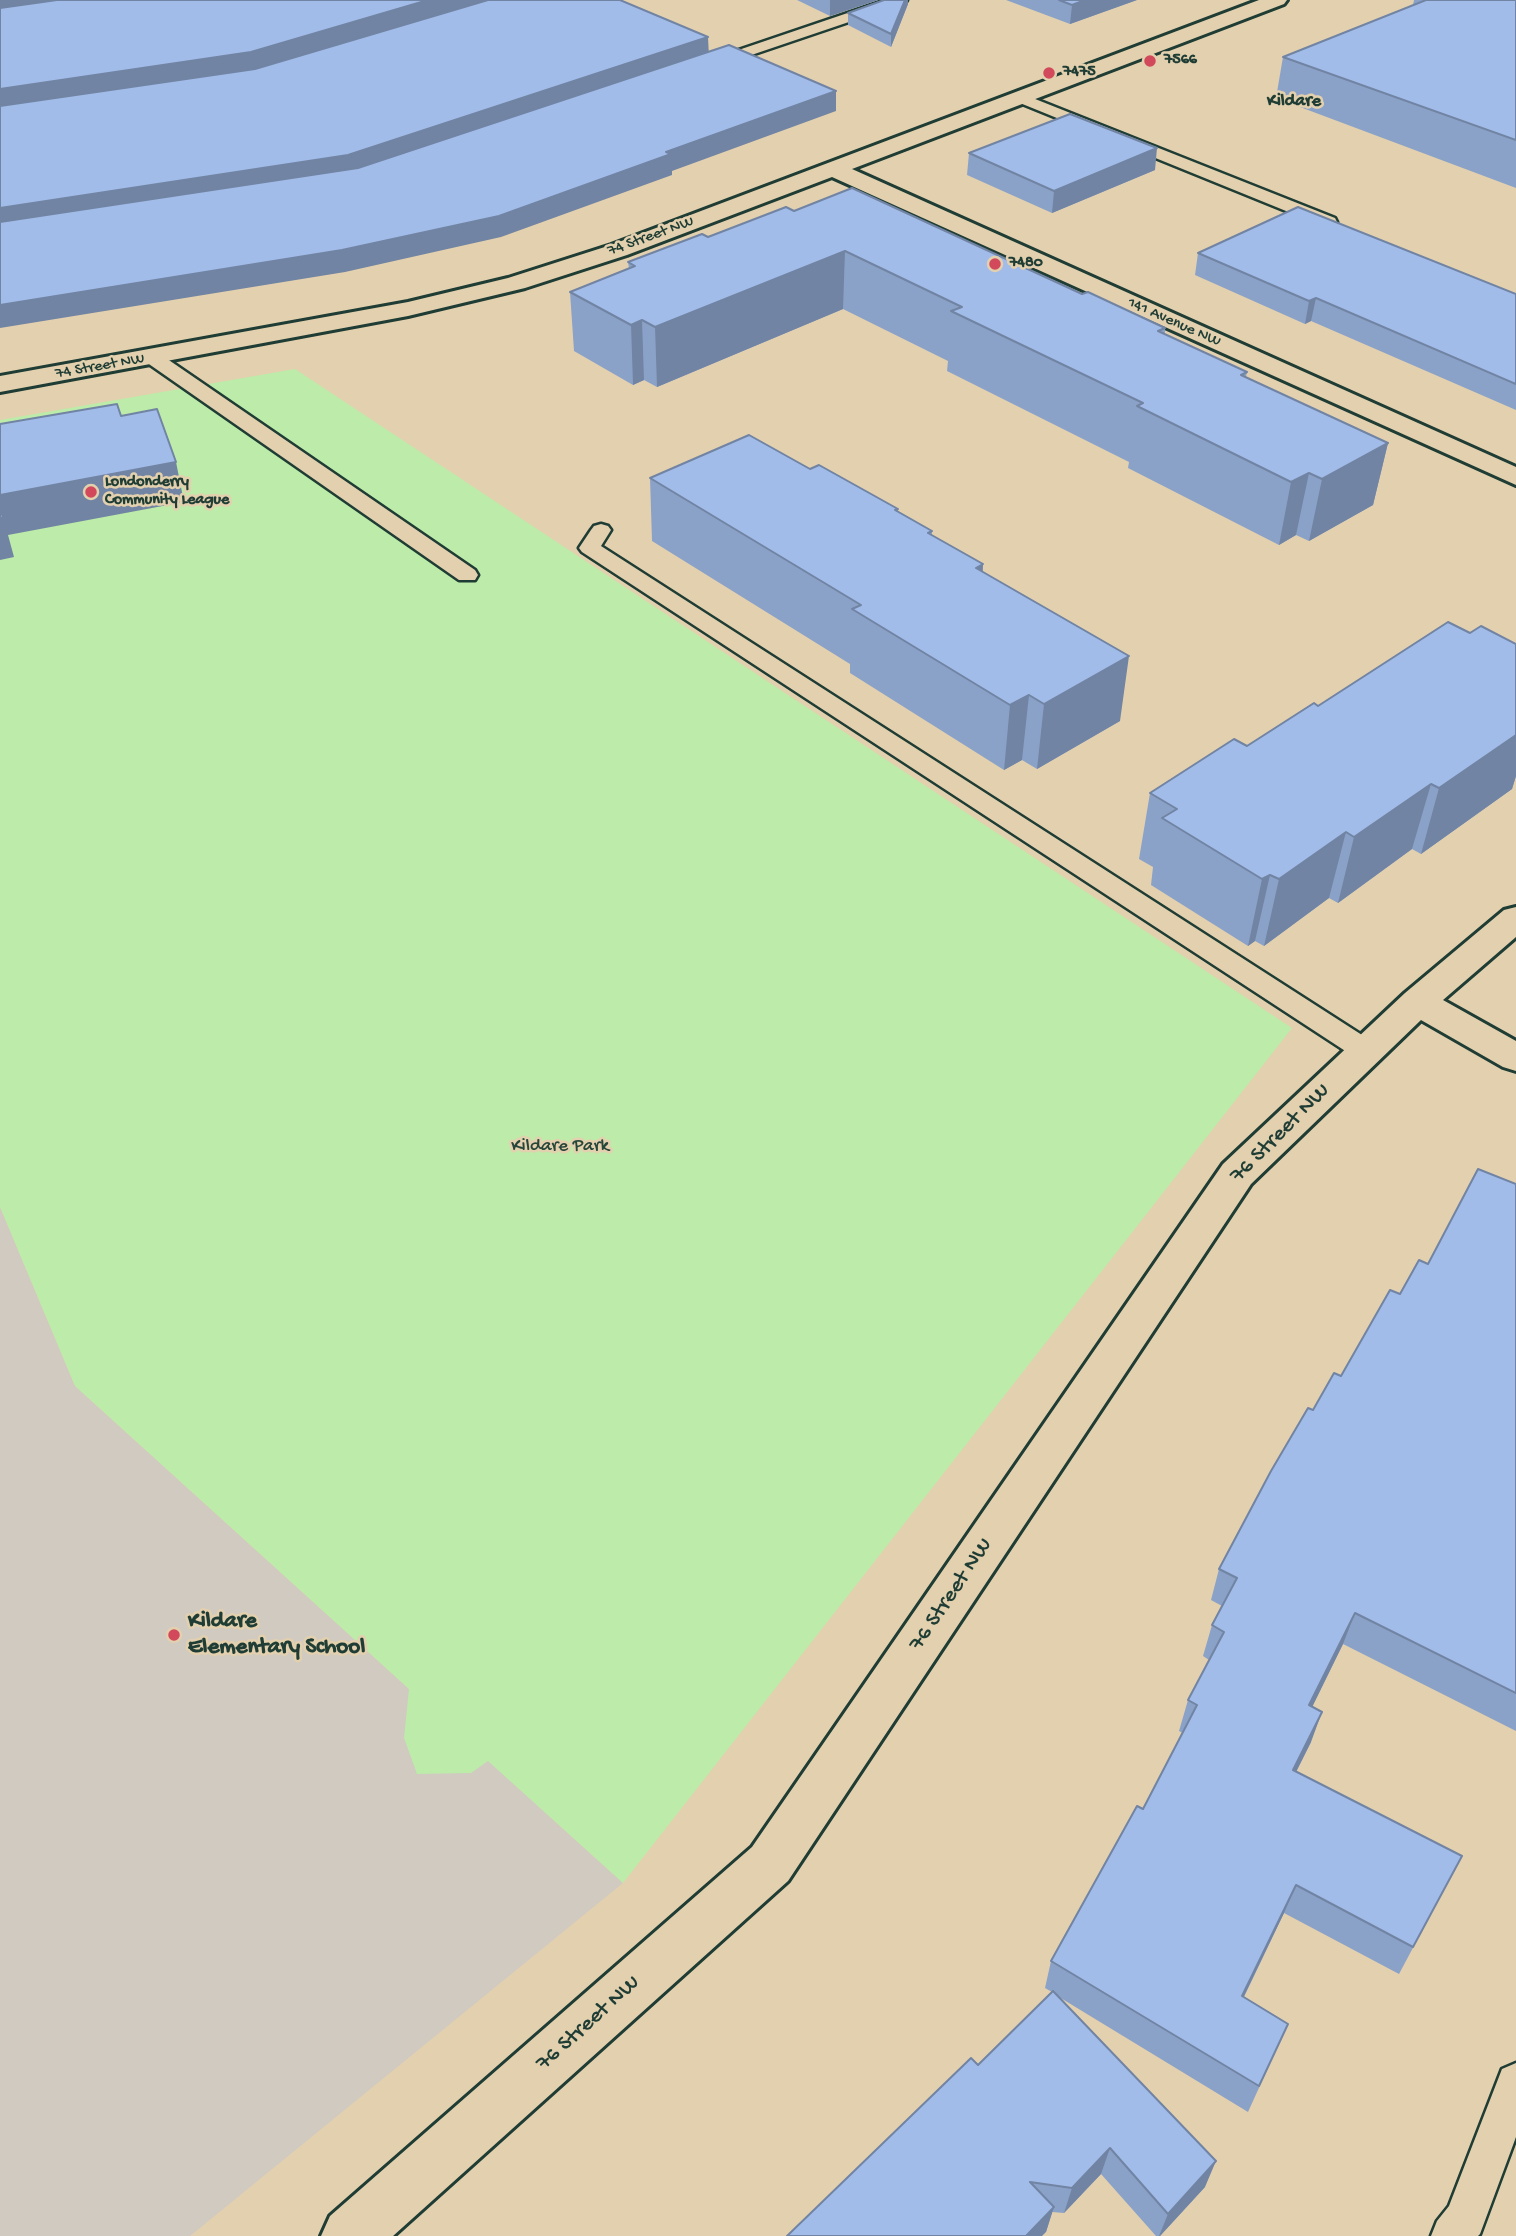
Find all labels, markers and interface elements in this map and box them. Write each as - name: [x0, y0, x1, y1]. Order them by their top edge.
- place label: 7566: [1164, 51, 1197, 71]
- marker: 7566: [1142, 53, 1158, 69]
- place label: 7475: [1063, 63, 1096, 83]
- marker: 7475: [1041, 65, 1057, 81]
- district label: Kildare: [1267, 91, 1321, 113]
- street label: 74 Street NW: [605, 213, 697, 261]
- place label: 7480: [1009, 254, 1043, 274]
- marker: 7480: [987, 256, 1003, 272]
- street label: 141 Avenue NW: [1124, 294, 1224, 352]
- street label: 74 Street NW: [54, 350, 146, 384]
- place label: Londonderry Community League: [105, 473, 229, 511]
- marker: Londonderry Community League: [83, 484, 99, 500]
- street label: 76 Street NW: [1225, 1078, 1337, 1190]
- park label: Kildare Park: [511, 1136, 609, 1158]
- street label: 76 Street NW: [904, 1533, 1000, 1657]
- place label: Kildare Elementary School: [188, 1608, 365, 1662]
- marker: Kildare Elementary School: [166, 1627, 182, 1643]
- street label: 76 Street NW: [531, 1970, 647, 2078]

